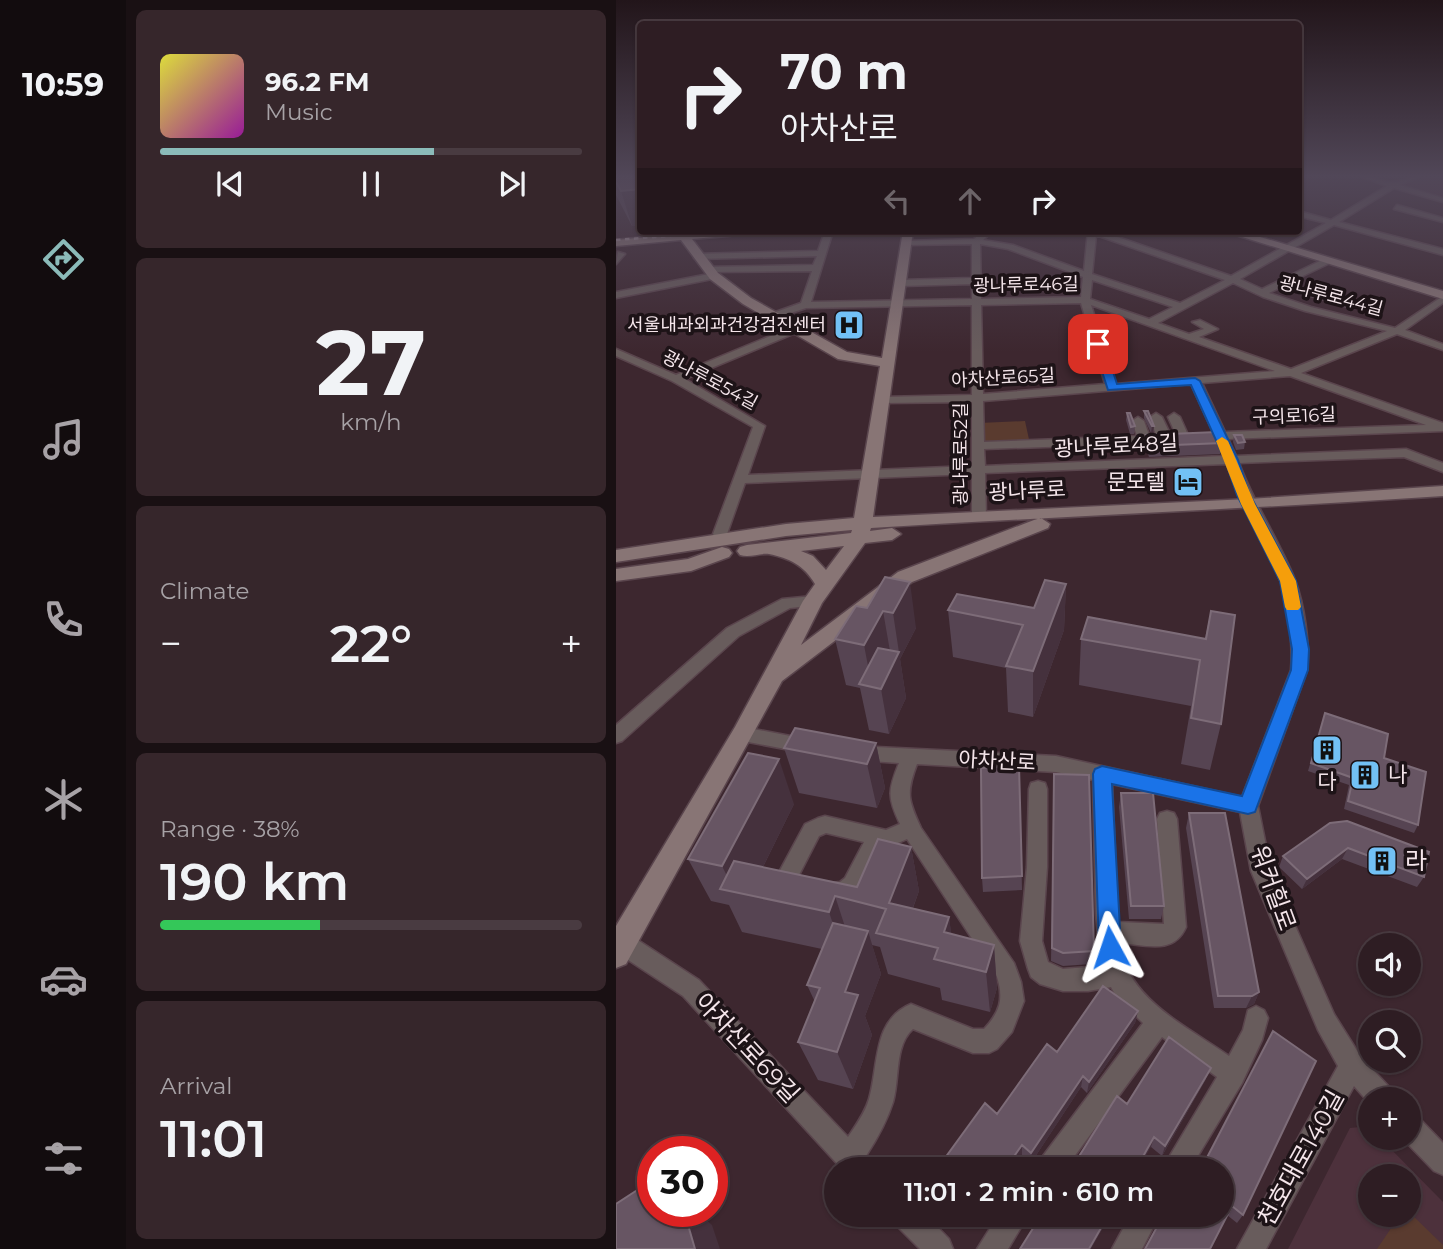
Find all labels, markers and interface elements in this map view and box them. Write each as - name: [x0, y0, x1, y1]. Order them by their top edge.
- text: 70 m: [780, 42, 908, 101]
- icon: right: [665, 49, 756, 140]
- text: 10:59: [22, 65, 104, 104]
- text: 96.2 FM: [265, 66, 370, 98]
- text: Music: [265, 98, 333, 126]
- text: 아차산로: [780, 108, 898, 147]
- icon: previous: [211, 165, 249, 203]
- icon: pause: [352, 165, 390, 203]
- icon: next: [493, 165, 531, 203]
- icon: left: [878, 182, 916, 220]
- icon: ahead: [951, 182, 989, 220]
- icon: right: [1024, 182, 1062, 220]
- icon: directions: [39, 235, 88, 284]
- street label: 광나루로44길: [1277, 272, 1385, 320]
- street label: 광나루로46길: [973, 273, 1079, 297]
- text: 27: [316, 307, 426, 418]
- hospital icon: 서울내과외과건강검진센터: [832, 308, 866, 342]
- place label: 서울내과외과건강검진센터: [627, 314, 826, 336]
- pin: [1068, 314, 1128, 374]
- icon: arrive: [1079, 325, 1117, 363]
- street label: 광나루로54길: [659, 346, 761, 414]
- street label: 아차산로65길: [951, 364, 1055, 392]
- street label: 광나루로52길: [950, 402, 972, 506]
- street label: 구의로16길: [1252, 404, 1336, 428]
- text: km/h: [340, 408, 402, 436]
- icon: music: [39, 415, 88, 464]
- street label: 광나루로48길: [1053, 430, 1179, 461]
- hotel icon: 문모텔: [1171, 465, 1205, 499]
- place label: 문모텔: [1107, 469, 1165, 494]
- street label: 광나루로: [988, 476, 1066, 505]
- text: Climate: [160, 577, 249, 605]
- icon: phone: [39, 595, 88, 644]
- text: 22°: [330, 612, 412, 675]
- text: −: [160, 620, 182, 667]
- text: +: [560, 620, 582, 667]
- building icon: 다: [1310, 733, 1344, 767]
- street label: 아차산로: [958, 746, 1036, 775]
- building icon: 나: [1348, 758, 1382, 792]
- place label: 나: [1388, 762, 1407, 787]
- place label: 다: [1317, 769, 1337, 794]
- icon: climate: [39, 775, 88, 824]
- text: Range · 38%: [160, 815, 300, 843]
- street label: 워커힐로: [1245, 841, 1302, 934]
- building icon: 라: [1365, 844, 1399, 878]
- place label: 라: [1405, 846, 1427, 875]
- text: 190 km: [160, 850, 349, 913]
- position arrow: [1073, 910, 1147, 984]
- map controls: [1358, 933, 1421, 1227]
- button: sound: [1358, 933, 1421, 996]
- icon: car: [39, 955, 88, 1004]
- street label: 아차산로69길: [689, 987, 806, 1109]
- button: search: [1358, 1010, 1421, 1073]
- text: Arrival: [160, 1072, 233, 1100]
- street label: 천호대로140길: [1251, 1085, 1350, 1231]
- button: +: [1358, 1087, 1421, 1150]
- text: 11:01: [160, 1107, 267, 1170]
- icon: filters: [39, 1134, 88, 1183]
- speed limit sign: 30: [637, 1136, 728, 1227]
- button: −: [1358, 1164, 1421, 1227]
- text: 11:01 · 2 min · 610 m: [904, 1176, 1154, 1208]

